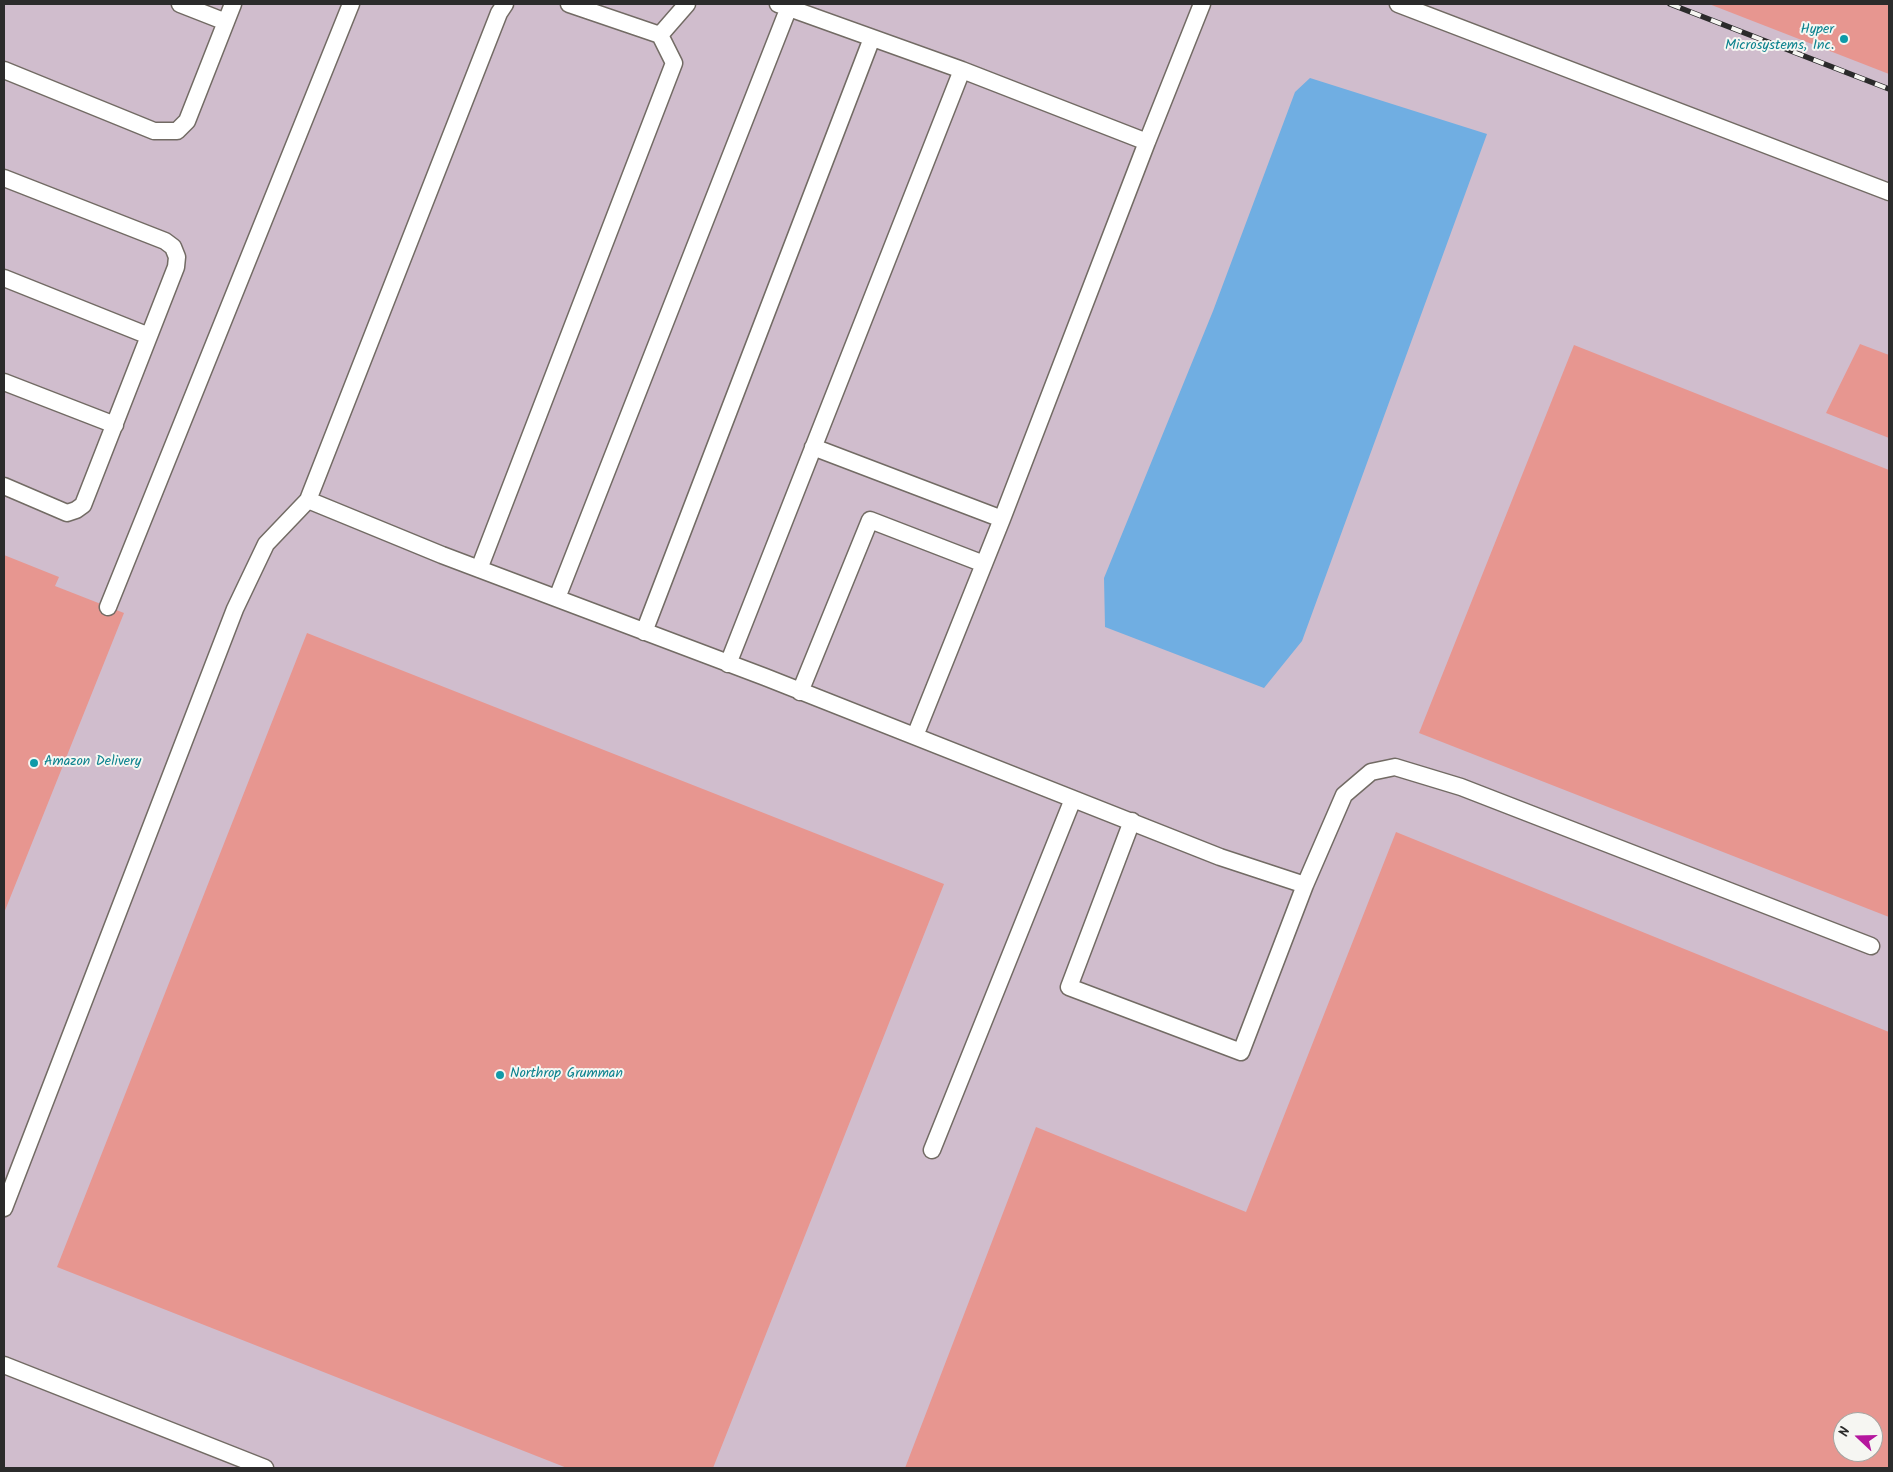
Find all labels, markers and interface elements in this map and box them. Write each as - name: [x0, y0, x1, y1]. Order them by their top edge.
- place label: Hyper Microsystems, Inc.: [1725, 23, 1834, 56]
- marker: Hyper Microsystems, Inc.: [1838, 33, 1850, 45]
- place label: Amazon Delivery: [44, 755, 141, 771]
- marker: Amazon Delivery: [28, 757, 40, 769]
- place label: Northrop Grumman: [510, 1067, 623, 1083]
- marker: Northrop Grumman: [494, 1069, 506, 1081]
- north arrow: [1833, 1412, 1883, 1462]
- text: N: [1833, 1424, 1857, 1440]

